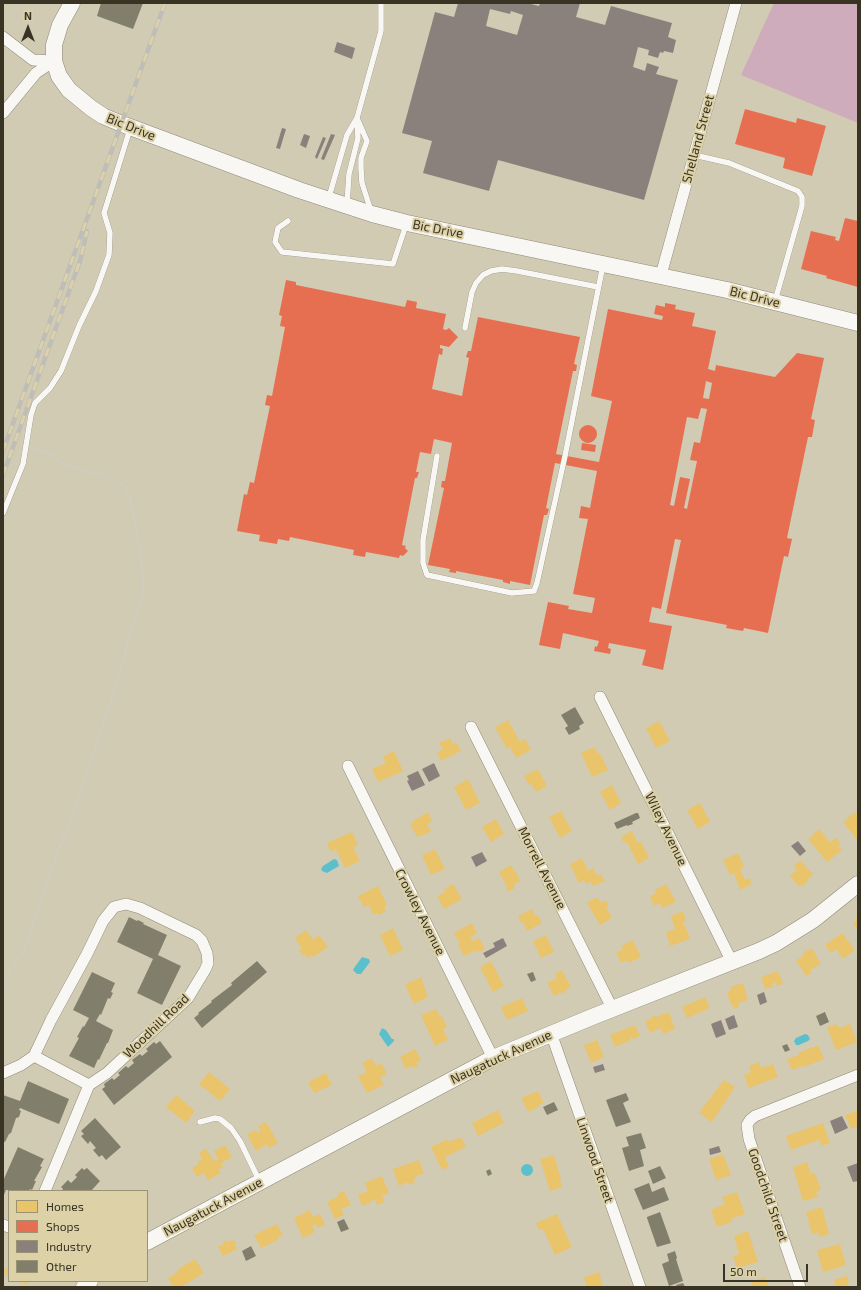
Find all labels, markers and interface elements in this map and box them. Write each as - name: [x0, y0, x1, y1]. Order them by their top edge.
- north arrow: [8, 8, 48, 48]
- text: N: [24, 9, 32, 22]
- street label: Shelland Street: [679, 93, 717, 185]
- street label: Bic Drive: [104, 110, 158, 144]
- street label: Bic Drive: [411, 216, 465, 242]
- street label: Bic Drive: [728, 283, 782, 311]
- street label: Wiley Avenue: [642, 790, 690, 868]
- street label: Morrell Avenue: [515, 824, 569, 912]
- street label: Crowley Avenue: [392, 866, 448, 958]
- street label: Woodhill Road: [120, 991, 192, 1061]
- street label: Naugatuck Avenue: [448, 1027, 554, 1087]
- street label: Linwood Street: [573, 1115, 617, 1205]
- street label: Goodchild Street: [745, 1146, 791, 1244]
- street label: Naugatuck Avenue: [161, 1174, 265, 1240]
- legend: [8, 1190, 148, 1282]
- text: Homes: [46, 1199, 84, 1213]
- text: Shops: [46, 1219, 80, 1233]
- text: Industry: [46, 1239, 92, 1253]
- scale bar: [725, 1256, 810, 1282]
- text: Other: [46, 1259, 77, 1273]
- text: 50 m: [730, 1264, 757, 1278]

